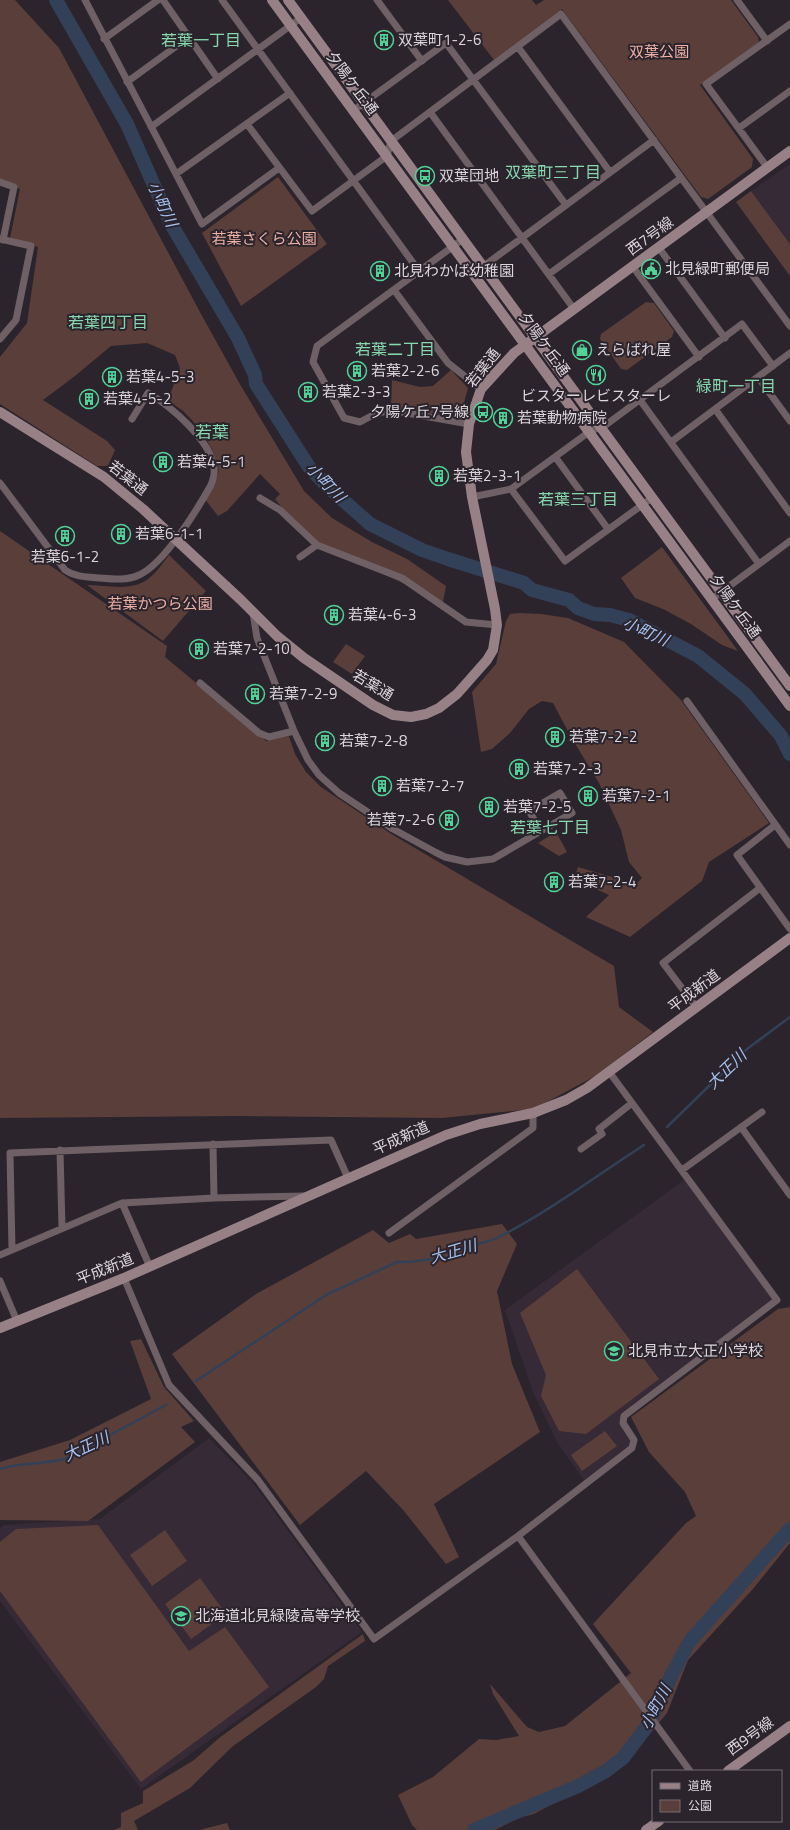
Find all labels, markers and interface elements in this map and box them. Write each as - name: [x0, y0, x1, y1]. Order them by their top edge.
- district label: 若葉一丁目: [161, 28, 241, 52]
- place label: 双葉町1-2-6: [398, 28, 481, 51]
- building icon: 双葉町1-2-6: [373, 29, 395, 51]
- park label: 双葉公園: [629, 40, 689, 63]
- street label: 夕陽ケ丘通: [321, 46, 384, 120]
- district label: 双葉町三丁目: [505, 160, 601, 184]
- place label: 双葉団地: [439, 164, 499, 187]
- bus stop icon: 双葉団地: [414, 165, 436, 187]
- water label: 小町川: [142, 177, 185, 233]
- street label: 西7号線: [621, 211, 678, 261]
- park label: 若葉さくら公園: [211, 227, 317, 250]
- place label: 北見緑町郵便局: [665, 257, 770, 280]
- public building icon: 北見緑町郵便局: [640, 258, 662, 280]
- place label: 北見わかば幼稚園: [394, 259, 514, 282]
- building icon: 北見わかば幼稚園: [369, 260, 391, 282]
- street label: 夕陽ケ丘通: [513, 307, 576, 381]
- district label: 若葉四丁目: [68, 310, 148, 334]
- district label: 若葉二丁目: [355, 337, 435, 361]
- place label: えらばれ屋: [596, 338, 671, 361]
- shop icon: えらばれ屋: [571, 339, 593, 361]
- street label: 若葉通: [460, 343, 506, 393]
- place label: 若葉2-2-6: [371, 359, 439, 382]
- building icon: 若葉2-2-6: [346, 360, 368, 382]
- restaurant icon: ビスターレビスターレ: [585, 364, 607, 386]
- place label: 若葉4-5-3: [126, 365, 194, 388]
- building icon: 若葉4-5-3: [101, 366, 123, 388]
- district label: 緑町一丁目: [696, 374, 776, 398]
- place label: 若葉2-3-3: [322, 380, 390, 403]
- building icon: 若葉2-3-3: [297, 381, 319, 403]
- place label: ビスターレビスターレ: [521, 384, 671, 407]
- place label: 若葉4-5-2: [103, 387, 171, 410]
- building icon: 若葉4-5-2: [78, 388, 100, 410]
- place label: 夕陽ケ丘7号線: [371, 400, 469, 423]
- bus stop icon: 夕陽ケ丘7号線: [472, 401, 494, 423]
- place label: 若葉動物病院: [517, 406, 607, 429]
- building icon: 若葉動物病院: [492, 407, 514, 429]
- district label: 若葉: [195, 419, 229, 445]
- place label: 若葉4-5-1: [177, 450, 245, 473]
- building icon: 若葉4-5-1: [152, 451, 174, 473]
- street label: 若葉通: [103, 455, 153, 501]
- water label: 小町川: [301, 456, 353, 509]
- place label: 若葉2-3-1: [453, 464, 521, 487]
- building icon: 若葉2-3-1: [428, 465, 450, 487]
- district label: 若葉三丁目: [538, 487, 618, 511]
- place label: 若葉6-1-1: [135, 522, 203, 545]
- building icon: 若葉6-1-1: [110, 523, 132, 545]
- building icon: 若葉6-1-2: [54, 525, 76, 547]
- place label: 若葉6-1-2: [31, 545, 99, 568]
- street label: 夕陽ケ丘通: [704, 569, 767, 643]
- park label: 若葉かつら公園: [107, 592, 213, 615]
- place label: 若葉4-6-3: [348, 603, 416, 626]
- building icon: 若葉4-6-3: [323, 604, 345, 626]
- water label: 小町川: [619, 610, 675, 653]
- place label: 若葉7-2-10: [213, 637, 290, 660]
- building icon: 若葉7-2-10: [188, 638, 210, 660]
- street label: 若葉通: [348, 663, 398, 706]
- place label: 若葉7-2-9: [269, 682, 337, 705]
- building icon: 若葉7-2-9: [244, 683, 266, 705]
- place label: 若葉7-2-2: [569, 725, 637, 748]
- building icon: 若葉7-2-2: [544, 726, 566, 748]
- place label: 若葉7-2-8: [339, 729, 407, 752]
- building icon: 若葉7-2-8: [314, 730, 336, 752]
- place label: 若葉7-2-3: [533, 757, 601, 780]
- building icon: 若葉7-2-3: [508, 758, 530, 780]
- place label: 若葉7-2-7: [396, 774, 464, 797]
- building icon: 若葉7-2-7: [371, 775, 393, 797]
- place label: 若葉7-2-1: [602, 784, 670, 807]
- building icon: 若葉7-2-1: [577, 785, 599, 807]
- place label: 若葉7-2-5: [503, 795, 571, 818]
- building icon: 若葉7-2-5: [478, 796, 500, 818]
- place label: 若葉7-2-6: [367, 808, 435, 831]
- building icon: 若葉7-2-6: [438, 809, 460, 831]
- district label: 若葉七丁目: [510, 815, 590, 839]
- place label: 若葉7-2-4: [568, 870, 636, 893]
- building icon: 若葉7-2-4: [543, 871, 565, 893]
- street label: 平成新道: [663, 963, 725, 1018]
- water label: 大正川: [700, 1042, 753, 1094]
- street label: 平成新道: [369, 1115, 433, 1160]
- water label: 大正川: [427, 1232, 481, 1269]
- street label: 平成新道: [73, 1247, 137, 1290]
- place label: 北見市立大正小学校: [628, 1339, 763, 1362]
- school or university icon: 北見市立大正小学校: [603, 1340, 625, 1362]
- water label: 大正川: [59, 1424, 115, 1467]
- place label: 北海道北見緑陵高等学校: [195, 1604, 360, 1627]
- school or university icon: 北海道北見緑陵高等学校: [170, 1605, 192, 1627]
- water label: 小町川: [633, 1678, 678, 1734]
- street label: 西9号線: [721, 1711, 778, 1761]
- legend: [652, 1770, 782, 1822]
- text: 道路: [688, 1776, 712, 1795]
- text: 公園: [688, 1796, 712, 1815]

